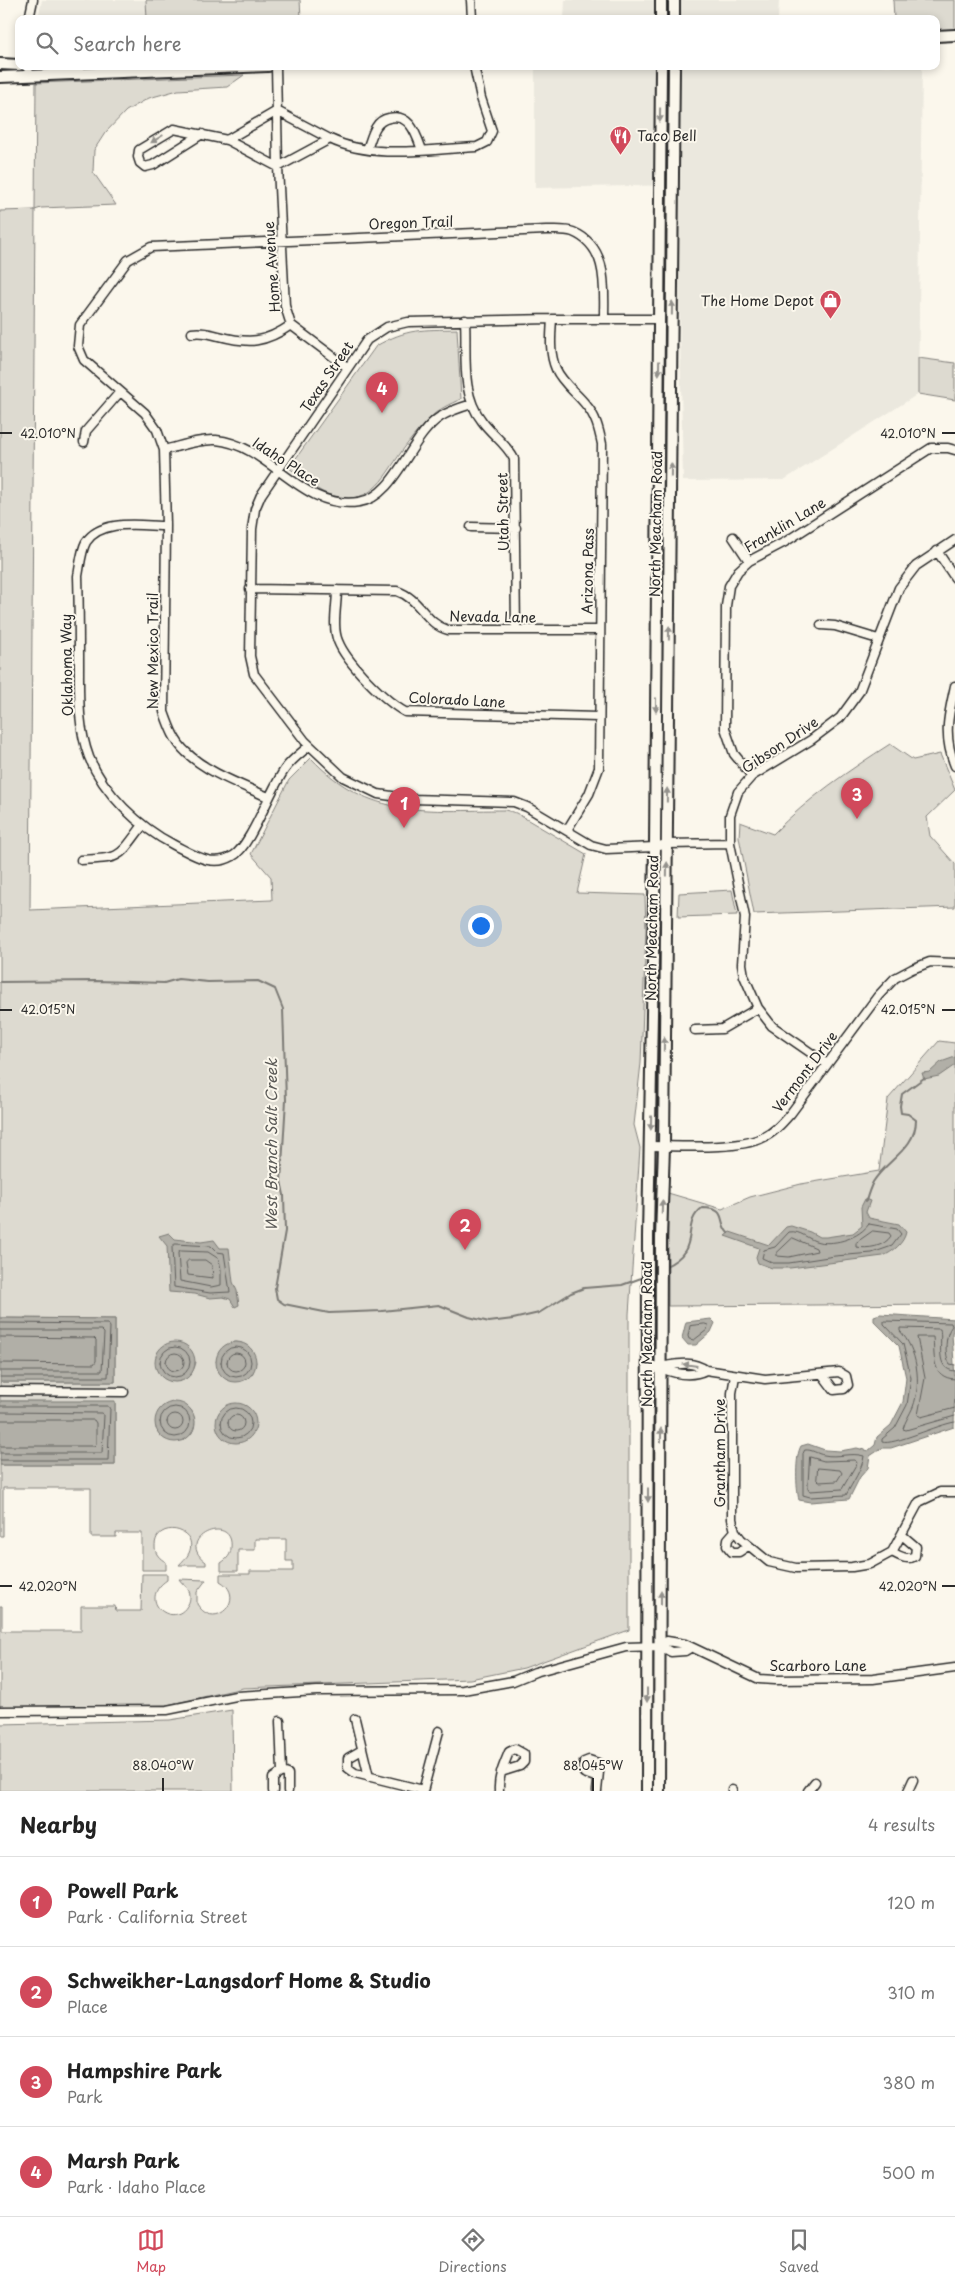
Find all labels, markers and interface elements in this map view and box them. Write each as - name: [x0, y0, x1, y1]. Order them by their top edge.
- search box: [15, 15, 940, 70]
- icon: search: [33, 29, 61, 57]
- text: Search here: [73, 29, 182, 57]
- one-way arrow: [656, 107, 664, 123]
- restaurant icon: Taco Bell: [609, 124, 633, 155]
- place label: Taco Bell: [637, 125, 697, 146]
- one-way arrow: [150, 135, 164, 144]
- street label: Oregon Trail: [368, 211, 454, 234]
- street label: Home Avenue: [258, 221, 285, 313]
- shop icon: The Home Depot: [818, 289, 842, 320]
- place label: The Home Depot: [701, 290, 814, 311]
- one-way arrow: [668, 299, 676, 315]
- street label: Texas Street: [295, 337, 358, 417]
- one-way arrow: [655, 360, 663, 376]
- pin: 4: [366, 372, 398, 413]
- text: 42.010°N: [20, 424, 76, 442]
- text: 42.010°N: [880, 424, 936, 442]
- street label: Idaho Place: [248, 432, 324, 491]
- street label: North Meacham Road: [644, 451, 667, 597]
- one-way arrow: [667, 462, 675, 478]
- street label: Utah Street: [491, 472, 514, 552]
- street label: Franklin Lane: [740, 492, 830, 557]
- street label: Arizona Pass: [576, 527, 599, 614]
- street label: New Mexico Trail: [142, 593, 163, 709]
- street label: Nevada Lane: [449, 605, 537, 628]
- street label: Oklahoma Way: [55, 614, 78, 716]
- one-way arrow: [665, 624, 673, 640]
- street label: Colorado Lane: [408, 686, 506, 713]
- one-way arrow: [652, 697, 660, 713]
- street label: Gibson Drive: [737, 711, 822, 778]
- pin: 3: [841, 778, 873, 819]
- pin: 1: [388, 787, 420, 828]
- one-way arrow: [664, 787, 672, 803]
- street label: North Meacham Road: [640, 855, 663, 1001]
- one-way arrow: [663, 861, 671, 877]
- your location: [468, 913, 494, 939]
- text: 42.015°N: [21, 1000, 75, 1018]
- text: 42.015°N: [881, 1000, 935, 1018]
- street label: Vermont Drive: [767, 1027, 842, 1117]
- one-way arrow: [660, 1036, 668, 1052]
- water label: West Branch Salt Creek: [259, 1058, 282, 1231]
- one-way arrow: [647, 1115, 655, 1131]
- one-way arrow: [658, 1198, 666, 1214]
- pin: 2: [449, 1209, 481, 1250]
- street label: North Meacham Road: [636, 1261, 657, 1407]
- one-way arrow: [682, 1361, 698, 1369]
- street label: Grantham Drive: [709, 1398, 730, 1508]
- one-way arrow: [657, 1427, 665, 1443]
- one-way arrow: [644, 1487, 652, 1503]
- text: 42.020°N: [19, 1577, 77, 1595]
- text: 42.020°N: [879, 1577, 937, 1595]
- one-way arrow: [657, 1589, 665, 1605]
- street label: Scarboro Lane: [769, 1655, 867, 1676]
- one-way arrow: [643, 1687, 651, 1703]
- text: 88.040°W: [132, 1756, 194, 1774]
- text: 88.045°W: [563, 1756, 624, 1774]
- text: Nearby: [20, 1808, 97, 1840]
- text: 4 results: [868, 1812, 935, 1836]
- text: Powell Park: [67, 1876, 179, 1904]
- text: 1: [32, 1890, 40, 1914]
- text: 120 m: [888, 1890, 935, 1914]
- text: Park · California Street: [67, 1904, 247, 1928]
- text: Schweikher-Langsdorf Home & Studio: [67, 1966, 431, 1994]
- text: 2: [30, 1980, 42, 2004]
- text: 310 m: [887, 1980, 935, 2004]
- text: Place: [67, 1994, 108, 2018]
- text: Hampshire Park: [67, 2056, 222, 2084]
- text: 3: [31, 2070, 41, 2094]
- text: 380 m: [883, 2070, 935, 2094]
- text: Park: [67, 2084, 103, 2108]
- text: Marsh Park: [67, 2146, 180, 2174]
- text: 4: [31, 2160, 41, 2184]
- text: 500 m: [882, 2160, 935, 2184]
- text: Park · Idaho Place: [67, 2174, 206, 2198]
- tab: Map: [136, 2226, 166, 2277]
- tab: Directions: [439, 2226, 507, 2277]
- tab: Saved: [779, 2226, 819, 2277]

